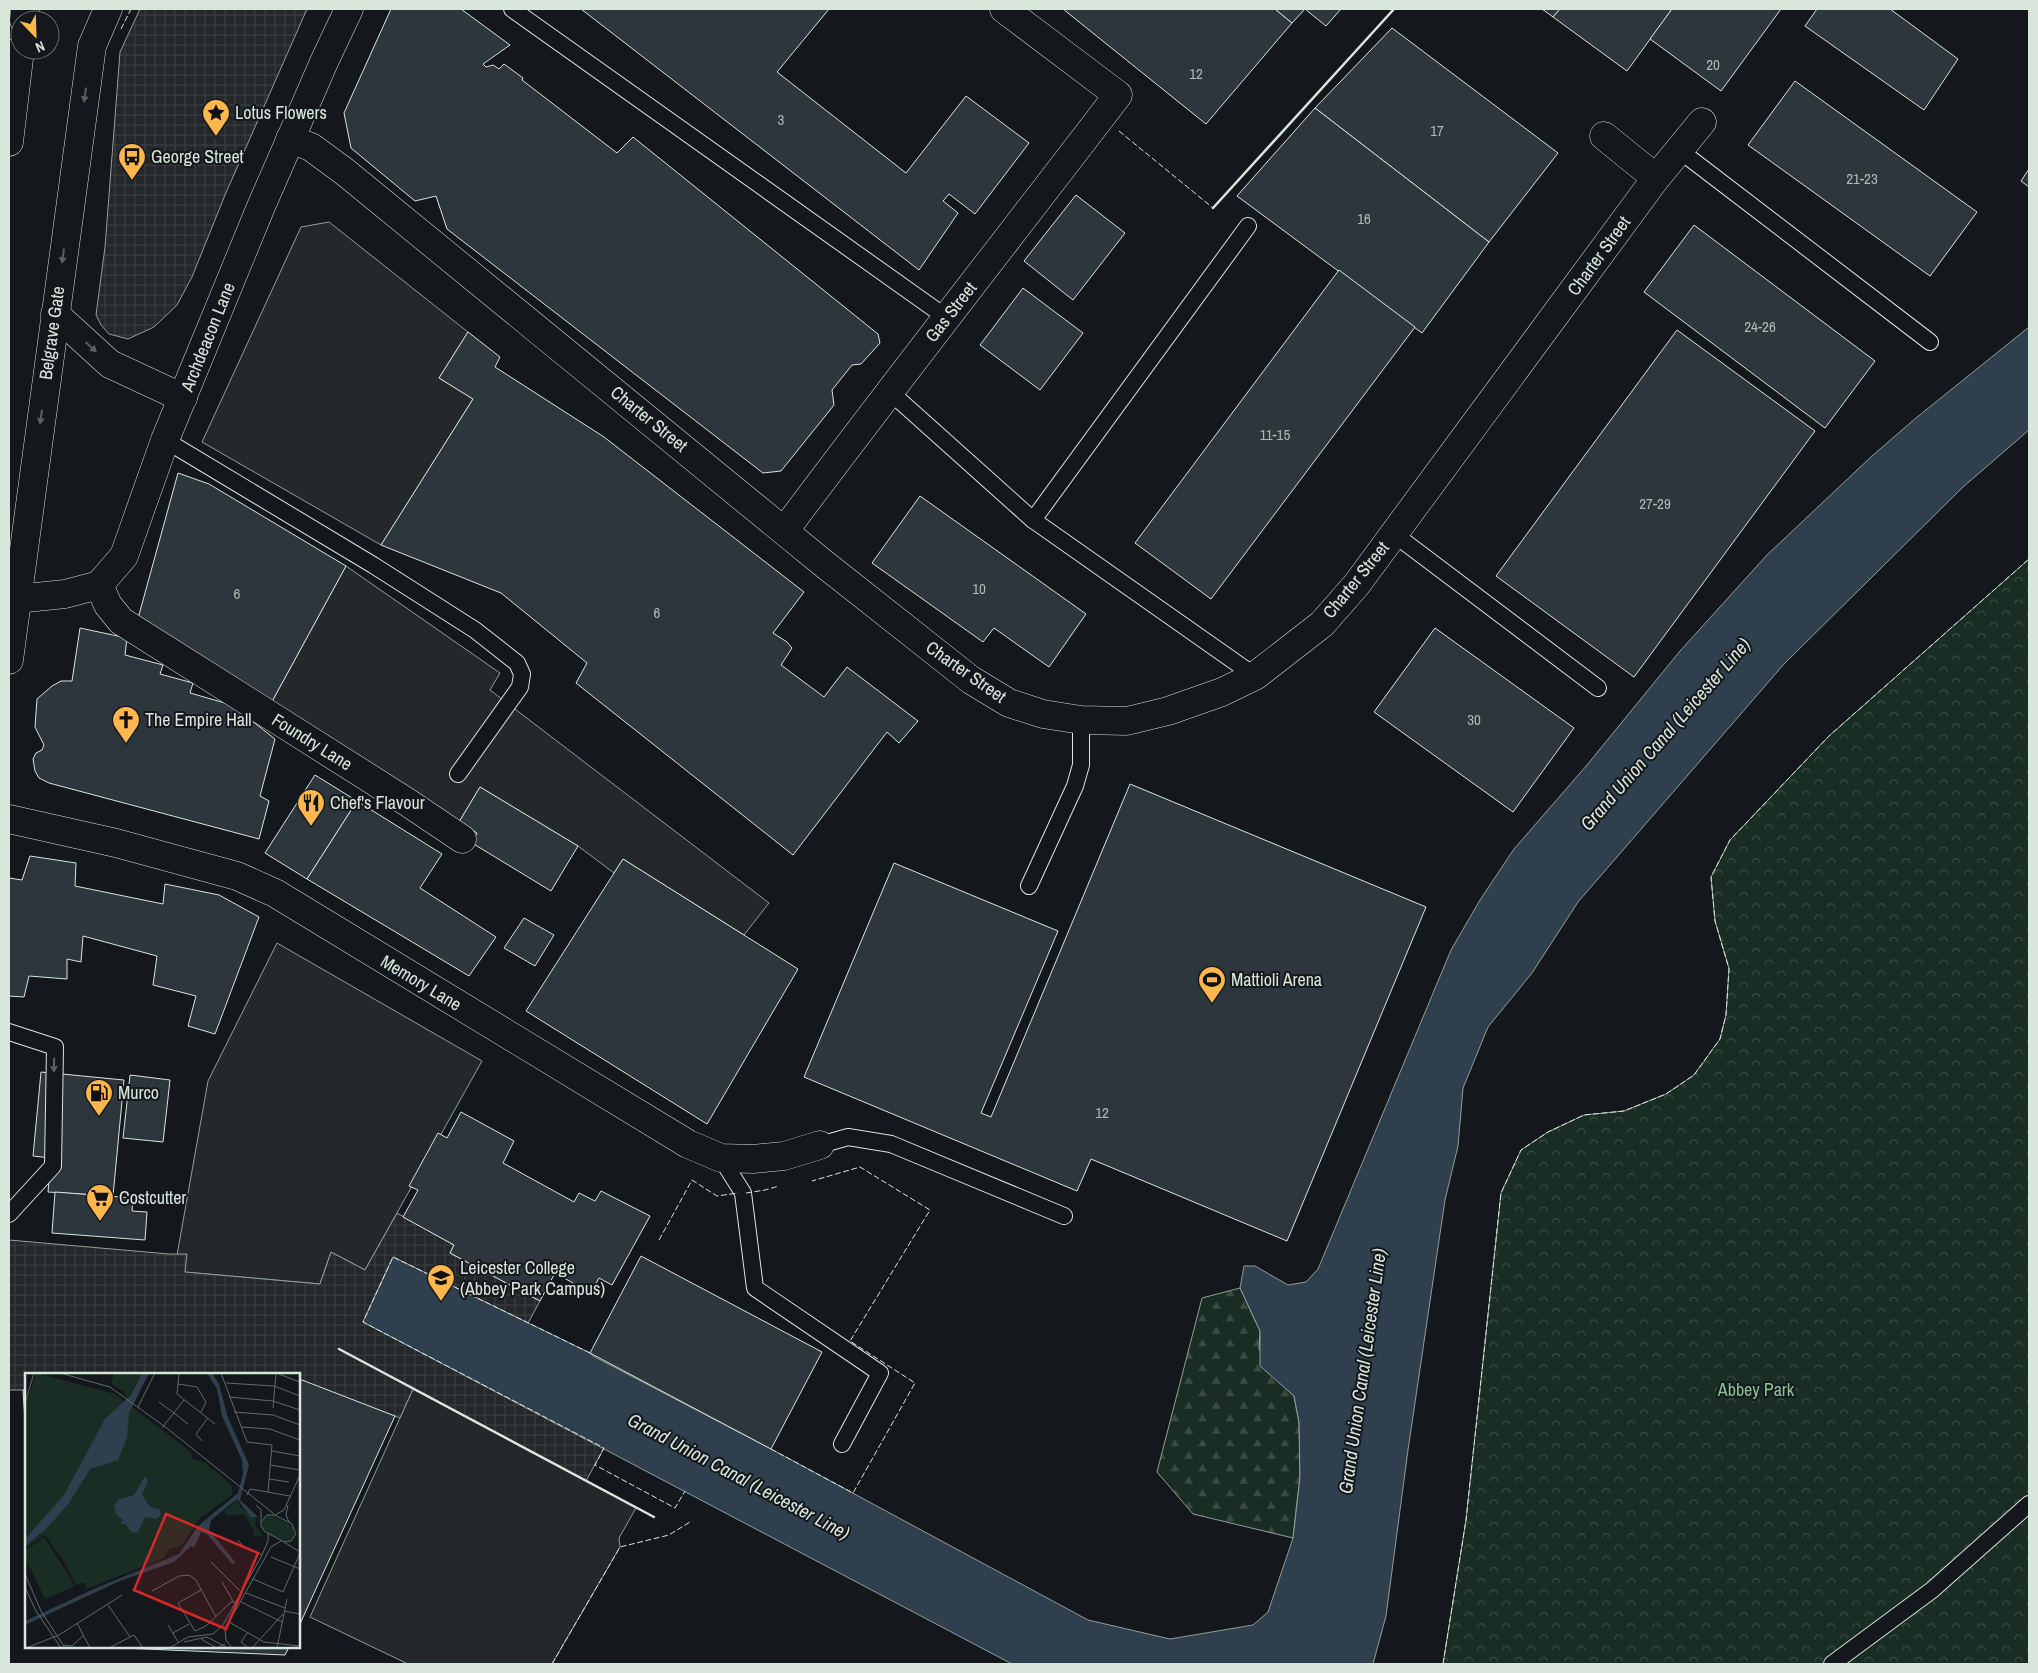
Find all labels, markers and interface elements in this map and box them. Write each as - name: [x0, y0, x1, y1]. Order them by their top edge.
- north arrow: [10, 10, 60, 60]
- text: N: [33, 37, 47, 57]
- house number: 20: [1706, 54, 1720, 75]
- house number: 12: [1189, 63, 1203, 84]
- one-way arrow: [81, 87, 89, 103]
- place icon: Lotus Flowers: [201, 98, 231, 137]
- place label: Lotus Flowers: [235, 100, 327, 125]
- house number: 3: [778, 109, 785, 130]
- house number: 17: [1430, 120, 1444, 141]
- bus stop icon: George Street: [117, 142, 147, 181]
- place label: George Street: [151, 144, 244, 169]
- house number: 21-23: [1846, 168, 1878, 189]
- house number: 16: [1357, 208, 1371, 229]
- street label: Charter Street: [1561, 211, 1636, 301]
- one-way arrow: [59, 248, 67, 264]
- street label: Gas Street: [919, 276, 982, 347]
- street label: Archdeacon Lane: [174, 278, 241, 396]
- street label: Belgrave Gate: [33, 284, 70, 381]
- house number: 24-26: [1744, 316, 1776, 337]
- one-way arrow: [84, 341, 96, 353]
- street label: Charter Street: [605, 380, 693, 457]
- one-way arrow: [37, 409, 45, 425]
- house number: 11-15: [1260, 424, 1290, 445]
- house number: 27-29: [1639, 493, 1671, 514]
- street label: Charter Street: [1317, 536, 1394, 624]
- house number: 10: [972, 578, 986, 599]
- house number: 6: [234, 583, 241, 604]
- house number: 6: [654, 602, 661, 623]
- water label: Grand Union Canal (Leicester Line): [1574, 632, 1756, 836]
- street label: Charter Street: [921, 635, 1011, 708]
- church icon: The Empire Hall: [111, 705, 141, 744]
- place label: The Empire Hall: [145, 707, 252, 732]
- street label: Foundry Lane: [267, 707, 357, 776]
- house number: 30: [1467, 709, 1481, 730]
- restaurant icon: Chef's Flavour: [296, 788, 326, 827]
- place label: Chef's Flavour: [330, 790, 425, 815]
- street label: Memory Lane: [376, 949, 466, 1017]
- sports icon: Mattioli Arena: [1197, 965, 1227, 1004]
- place label: Mattioli Arena: [1231, 967, 1322, 992]
- one-way arrow: [50, 1057, 58, 1073]
- fuel station icon: Murco: [84, 1078, 114, 1117]
- place label: Murco: [118, 1080, 159, 1105]
- house number: 12: [1095, 1102, 1109, 1123]
- supermarket icon: Costcutter: [85, 1183, 115, 1222]
- place label: Costcutter: [119, 1185, 186, 1210]
- water label: Grand Union Canal (Leicester Line): [1332, 1247, 1392, 1495]
- place label: Leicester College (Abbey Park Campus): [460, 1255, 605, 1301]
- school or university icon: Leicester College (Abbey Park Campus): [426, 1263, 456, 1302]
- inset map: [25, 1373, 300, 1648]
- park label: Abbey Park: [1717, 1377, 1795, 1402]
- water label: Grand Union Canal (Leicester Line): [624, 1406, 854, 1546]

